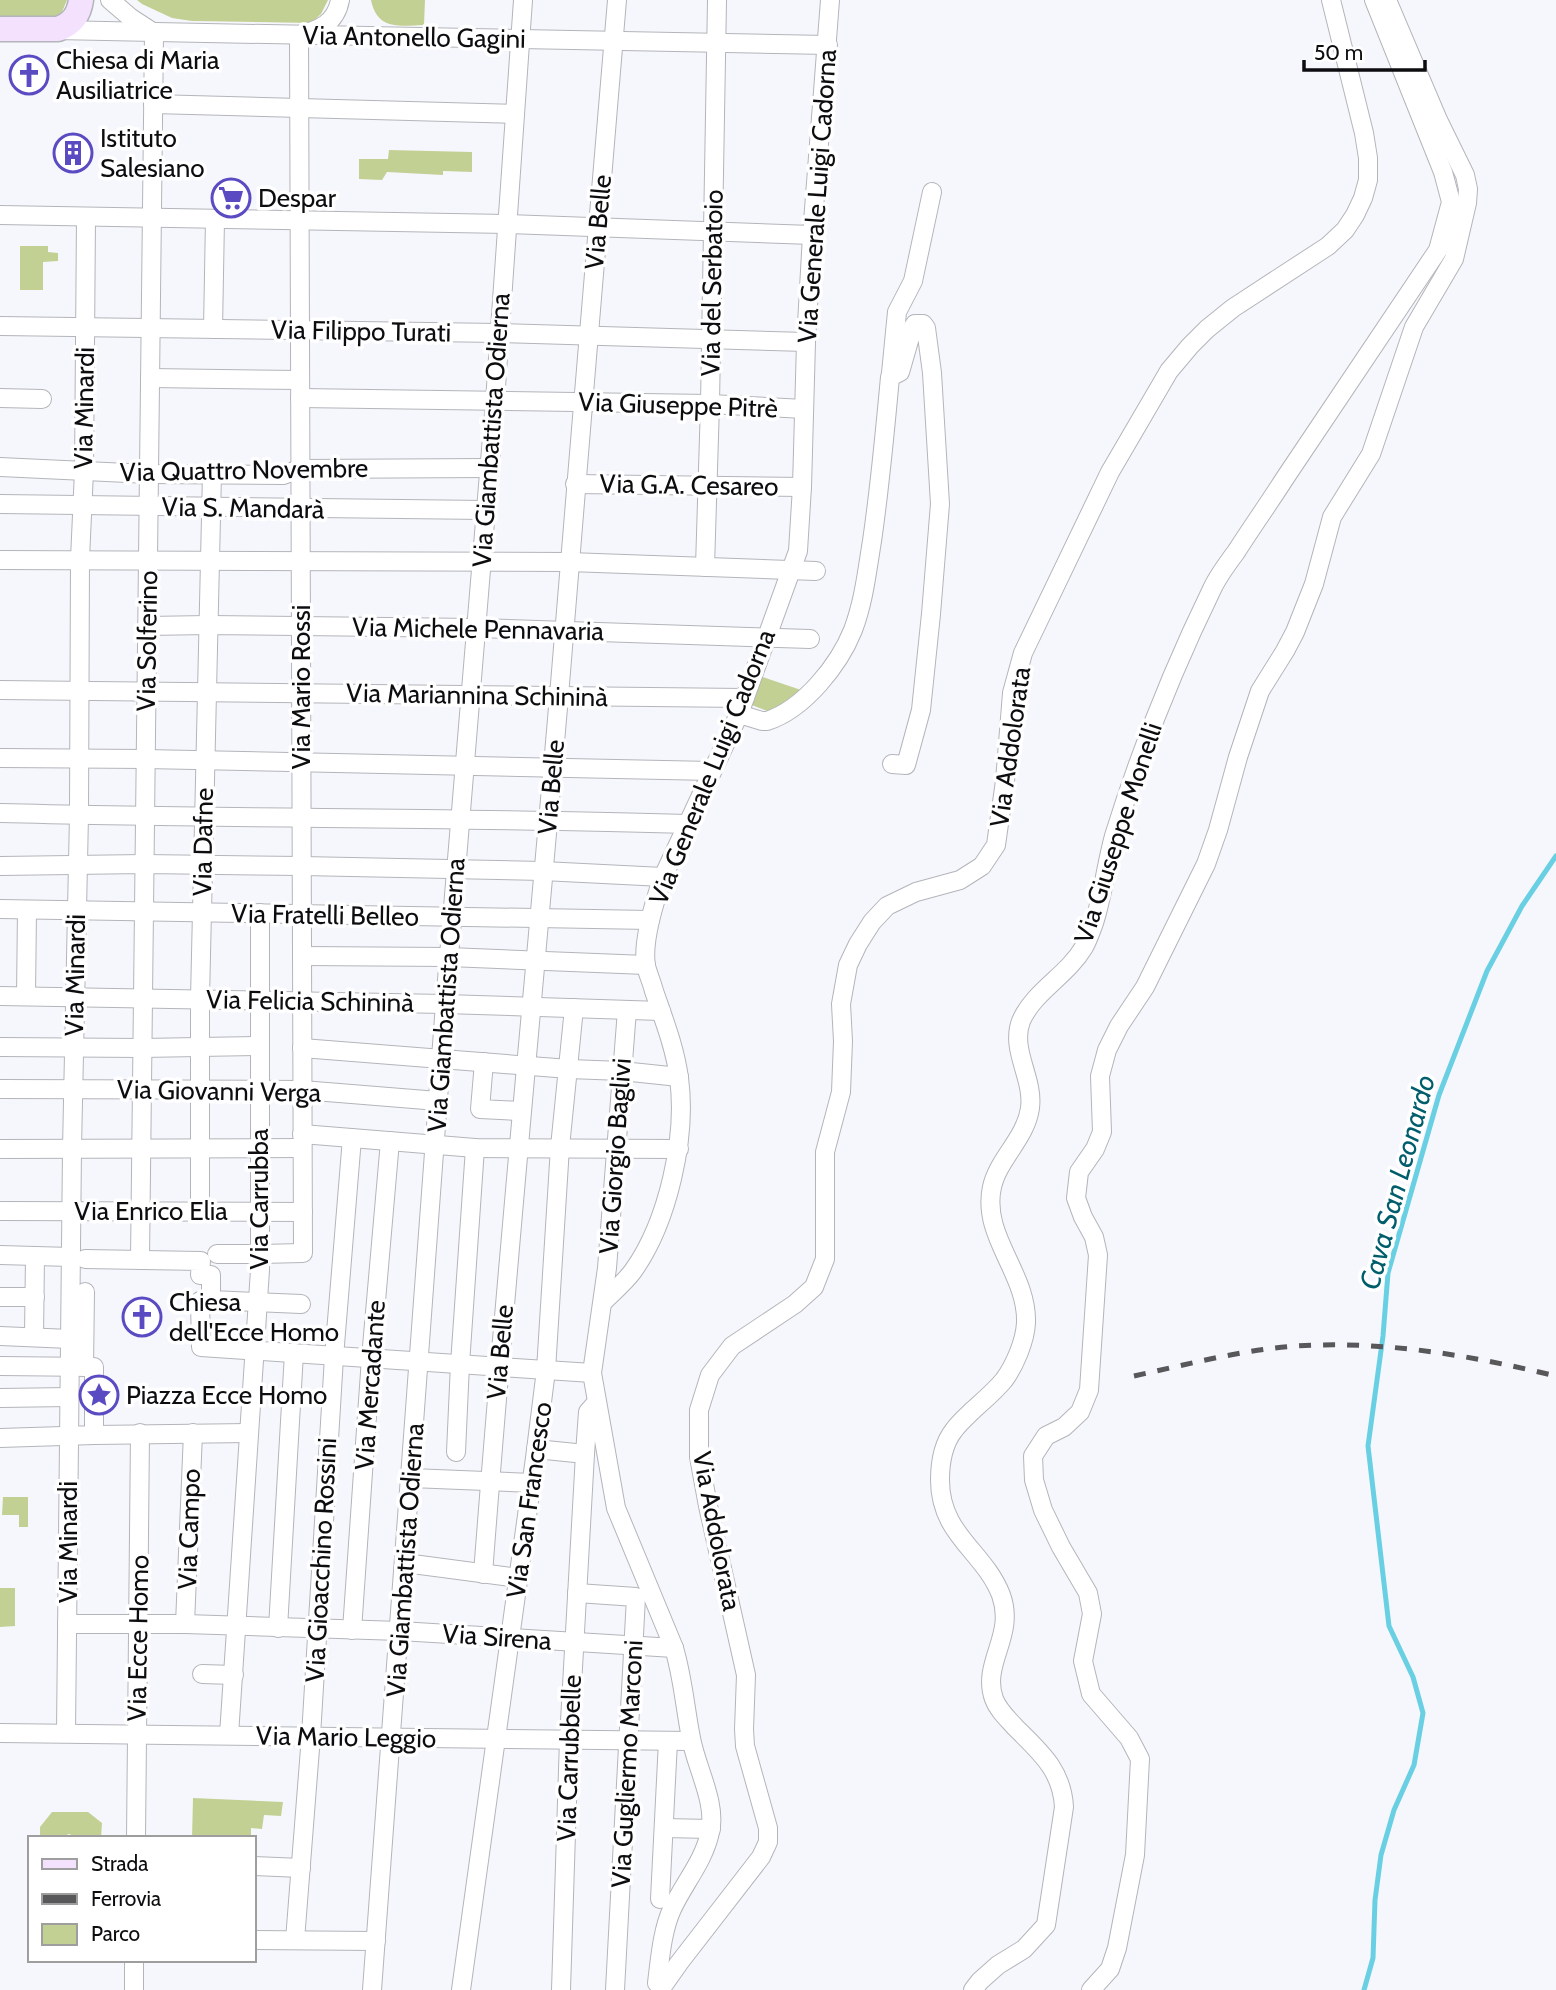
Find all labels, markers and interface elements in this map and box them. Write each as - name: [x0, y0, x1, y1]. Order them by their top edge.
- street label: Via Antonello Gagini: [302, 19, 526, 55]
- scale bar: [1304, 28, 1425, 72]
- text: 50 m: [1314, 40, 1363, 65]
- place label: Chiesa di Maria Ausiliatrice: [56, 44, 220, 106]
- street label: Via Generale Luigi Cadorna: [791, 48, 843, 344]
- church icon: Chiesa di Maria Ausiliatrice: [8, 54, 50, 96]
- place label: Istituto Salesiano: [100, 122, 205, 184]
- building icon: Istituto Salesiano: [52, 132, 94, 174]
- street label: Via Belle: [578, 173, 618, 271]
- supermarket icon: Despar: [210, 177, 252, 219]
- place label: Despar: [258, 182, 337, 214]
- street label: Via del Serbatoio: [694, 189, 730, 377]
- street label: Via Giambattista Odierna: [465, 291, 517, 568]
- street label: Via Filippo Turati: [271, 313, 451, 349]
- street label: Via Minardi: [67, 347, 101, 469]
- street label: Via Giuseppe Pitrè: [578, 386, 778, 424]
- street label: Via Quattro Novembre: [120, 452, 368, 488]
- street label: Via G.A. Cesareo: [599, 467, 779, 503]
- street label: Via S. Mandarà: [161, 491, 325, 525]
- street label: Via Solferino: [130, 570, 164, 712]
- street label: Via Mario Rossi: [285, 605, 317, 769]
- street label: Via Michele Pennavaria: [352, 611, 605, 647]
- street label: Via Generale Luigi Cadorna: [642, 624, 782, 909]
- street label: Via Addolorata: [983, 664, 1037, 829]
- street label: Via Mariannina Schininà: [346, 677, 609, 713]
- street label: Via Giuseppe Monelli: [1067, 719, 1169, 947]
- street label: Via Belle: [531, 738, 571, 836]
- street label: Via Dafne: [186, 788, 220, 896]
- street label: Via Giambattista Odierna: [420, 856, 472, 1133]
- street label: Via Fratelli Belleo: [231, 897, 419, 933]
- street label: Via Minardi: [58, 914, 92, 1036]
- street label: Via Felicia Schininà: [206, 983, 415, 1019]
- street label: Via Giorgio Baglivi: [592, 1057, 638, 1255]
- water label: Cava San Leonardo: [1352, 1071, 1442, 1293]
- street label: Via Giovanni Verga: [117, 1073, 322, 1109]
- street label: Via Carrubba: [243, 1128, 275, 1269]
- street label: Via Enrico Elia: [74, 1195, 228, 1227]
- place label: Chiesa dell'Ecce Homo: [169, 1286, 339, 1348]
- church icon: Chiesa dell'Ecce Homo: [121, 1296, 163, 1338]
- street label: Via Mercadante: [348, 1299, 392, 1471]
- street label: Via Belle: [480, 1303, 520, 1401]
- place icon: Piazza Ecce Homo: [78, 1374, 120, 1416]
- place label: Piazza Ecce Homo: [126, 1379, 327, 1411]
- street label: Via San Francesco: [499, 1400, 559, 1600]
- street label: Via Giambattista Odierna: [379, 1421, 431, 1698]
- street label: Via Gioacchino Rossini: [299, 1437, 343, 1683]
- street label: Via Addolorata: [686, 1449, 748, 1614]
- street label: Via Campo: [171, 1468, 207, 1590]
- street label: Via Minardi: [52, 1481, 84, 1603]
- street label: Via Ecce Homo: [121, 1554, 155, 1722]
- street label: Via Sirena: [441, 1617, 553, 1657]
- street label: Via Gugliermo Marconi: [605, 1639, 649, 1889]
- street label: Via Carrubbelle: [550, 1674, 588, 1842]
- street label: Via Mario Leggio: [256, 1719, 436, 1755]
- legend: [28, 1836, 256, 1962]
- text: Strada: [91, 1851, 148, 1876]
- text: Ferrovia: [91, 1886, 161, 1911]
- text: Parco: [91, 1921, 140, 1946]

